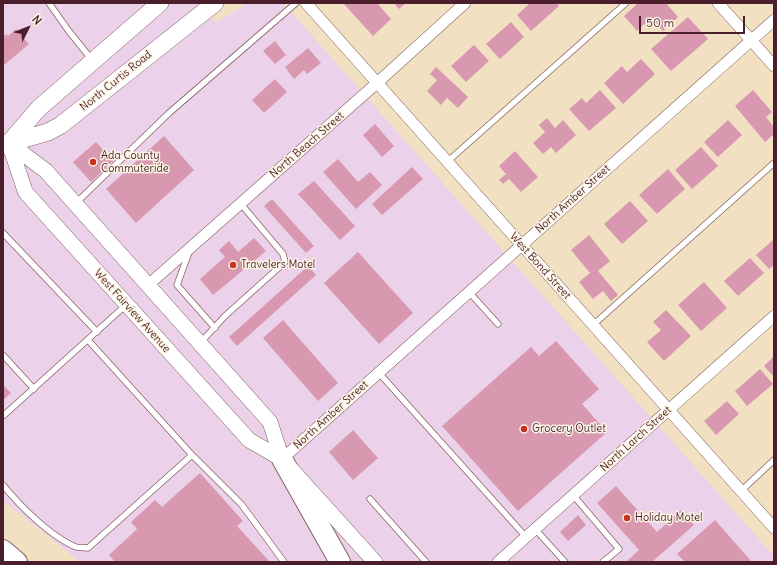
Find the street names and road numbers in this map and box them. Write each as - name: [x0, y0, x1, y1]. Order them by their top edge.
- street label: North Curtis Road: [77, 48, 155, 114]
- street label: North Beach Street: [267, 109, 347, 181]
- street label: North Amber Street: [533, 162, 613, 236]
- street label: West Bond Street: [507, 230, 573, 302]
- street label: West Fairview Avenue: [91, 267, 173, 355]
- street label: North Amber Street: [291, 378, 371, 452]
- street label: North Larch Street: [598, 404, 674, 474]

